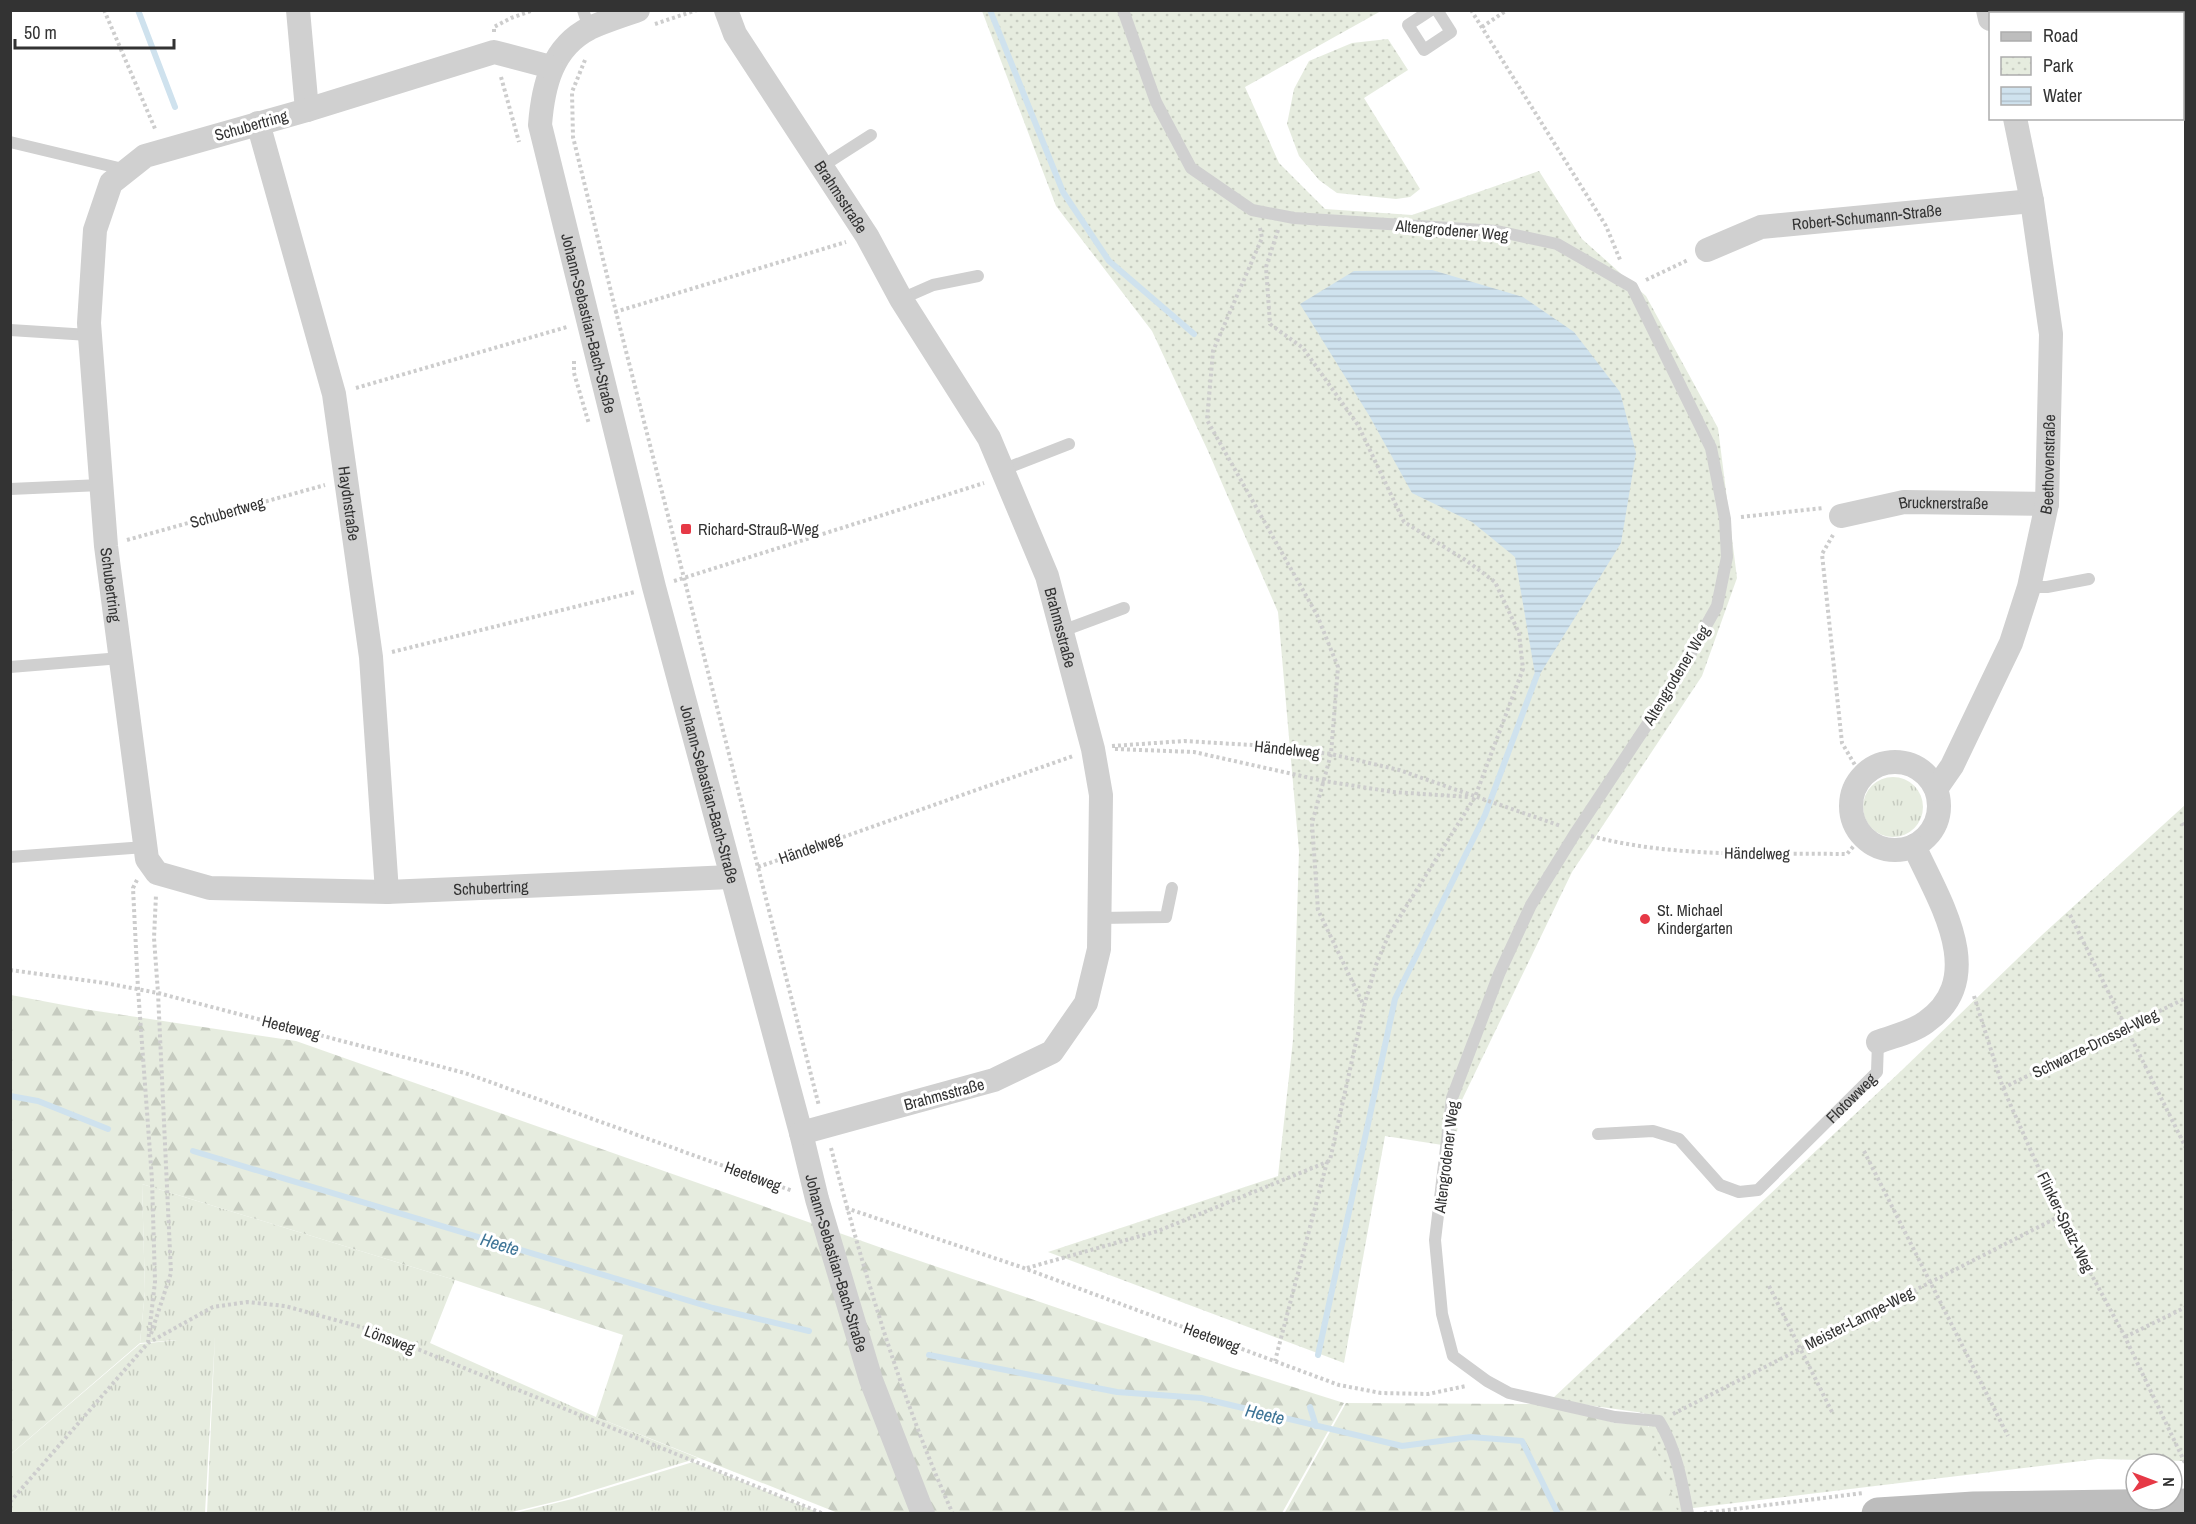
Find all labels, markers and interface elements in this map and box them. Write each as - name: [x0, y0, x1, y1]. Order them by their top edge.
- scale bar: [15, 12, 174, 50]
- legend: [1989, 12, 2184, 120]
- text: 50 m: [24, 20, 57, 45]
- text: Road: [2043, 23, 2078, 48]
- text: Park: [2043, 53, 2074, 78]
- text: Water: [2043, 83, 2082, 108]
- street label: Schubertring: [212, 104, 291, 146]
- street label: Brahmsstraße: [810, 156, 873, 237]
- street label: Robert-Schumann-Straße: [1791, 199, 1943, 235]
- street label: Altengrodener Weg: [1394, 214, 1510, 246]
- street label: Johann-Sebastian-Bach-Straße: [556, 231, 622, 415]
- street label: Beethovenstraße: [2034, 414, 2060, 516]
- street label: Haydnstraße: [333, 465, 366, 542]
- street label: Brucknerstraße: [1896, 490, 1988, 514]
- street label: Schubertweg: [187, 491, 268, 533]
- place label: Richard-Strauß-Weg: [698, 518, 820, 540]
- marker: Richard-Strauß-Weg: [679, 522, 693, 536]
- street label: Schubertring: [95, 546, 127, 624]
- street label: Brahmsstraße: [1039, 585, 1082, 670]
- street label: Altengrodener Weg: [1637, 620, 1715, 730]
- street label: Johann-Sebastian-Bach-Straße: [675, 702, 744, 886]
- street label: Händelweg: [1253, 735, 1321, 763]
- street label: Händelweg: [775, 827, 845, 869]
- street label: Händelweg: [1724, 841, 1791, 865]
- street label: Schubertring: [453, 875, 530, 900]
- place label: St. Michael Kindergarten: [1657, 899, 1733, 939]
- marker: St. Michael Kindergarten: [1638, 912, 1652, 926]
- street label: Schwarze-Drossel-Weg: [2028, 1003, 2162, 1083]
- street label: Heeteweg: [260, 1009, 323, 1045]
- street label: Flotowweg: [1821, 1068, 1881, 1128]
- street label: Brahmsstraße: [901, 1073, 987, 1115]
- street label: Altengrodener Weg: [1428, 1099, 1464, 1215]
- street label: Heeteweg: [721, 1156, 785, 1197]
- street label: Flinker-Spatz-Weg: [2032, 1168, 2100, 1276]
- street label: Johann-Sebastian-Bach-Straße: [800, 1172, 873, 1355]
- water label: Heete: [478, 1226, 522, 1262]
- street label: Meister-Lampe-Weg: [1801, 1281, 1918, 1355]
- street label: Heeteweg: [1180, 1317, 1244, 1358]
- street label: Lönsweg: [362, 1319, 419, 1359]
- water label: Heete: [1243, 1397, 1287, 1431]
- north arrow: [2124, 1452, 2184, 1512]
- text: N: [2158, 1477, 2180, 1487]

